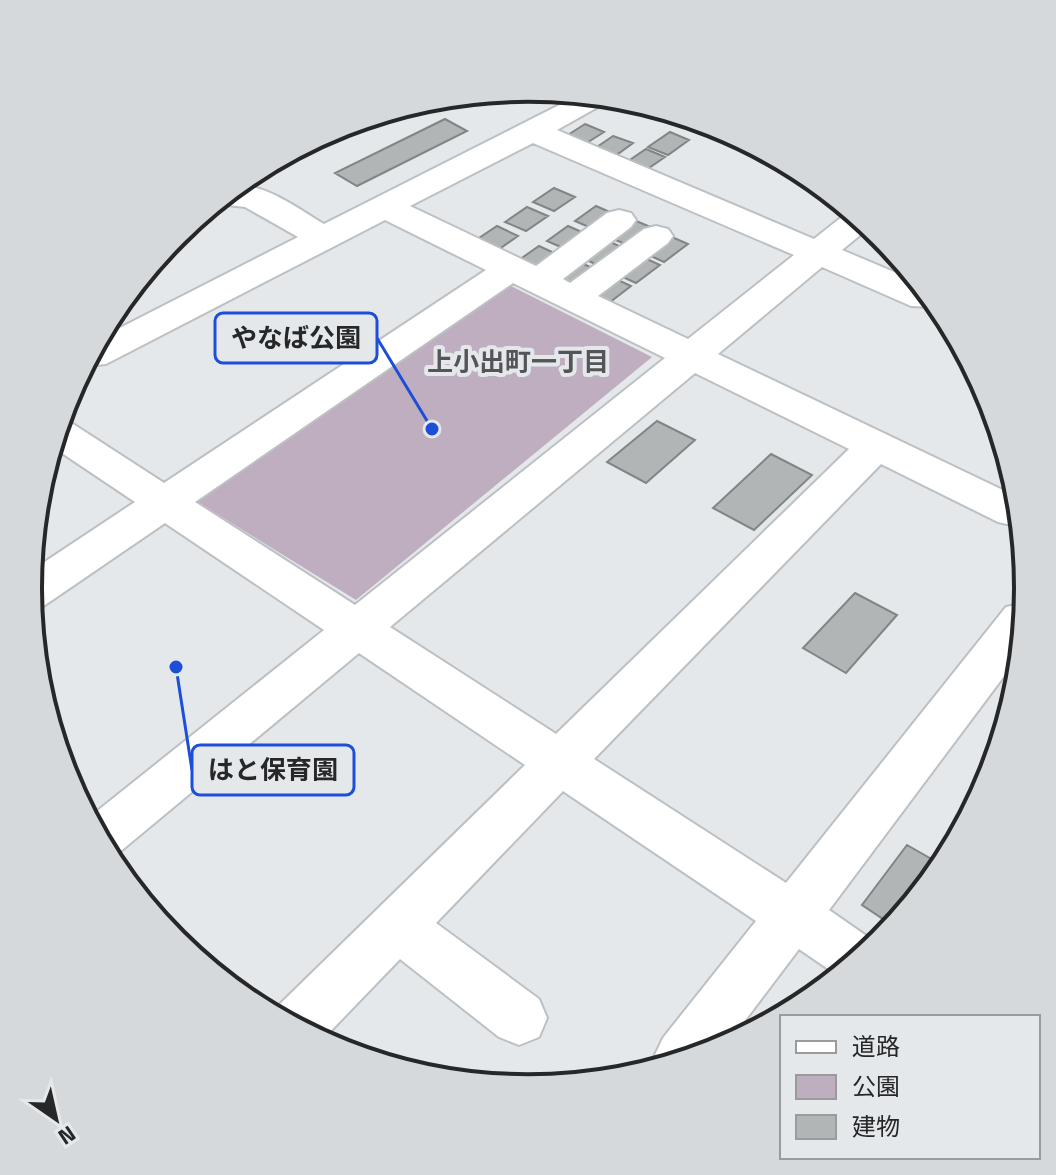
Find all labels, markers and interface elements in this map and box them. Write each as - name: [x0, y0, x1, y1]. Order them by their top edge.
- callout: やなば公園: [215, 313, 377, 363]
- text: やなば公園: [231, 318, 361, 357]
- district label: 上小出町一丁目: [427, 342, 609, 381]
- callout: はと保育園: [192, 745, 354, 795]
- text: はと保育園: [208, 750, 338, 789]
- legend: [780, 1015, 1040, 1159]
- text: 道路: [852, 1028, 900, 1064]
- text: 公園: [852, 1068, 900, 1104]
- north arrow: [16, 1079, 96, 1159]
- text: 建物: [852, 1108, 900, 1144]
- text: N: [51, 1117, 83, 1154]

